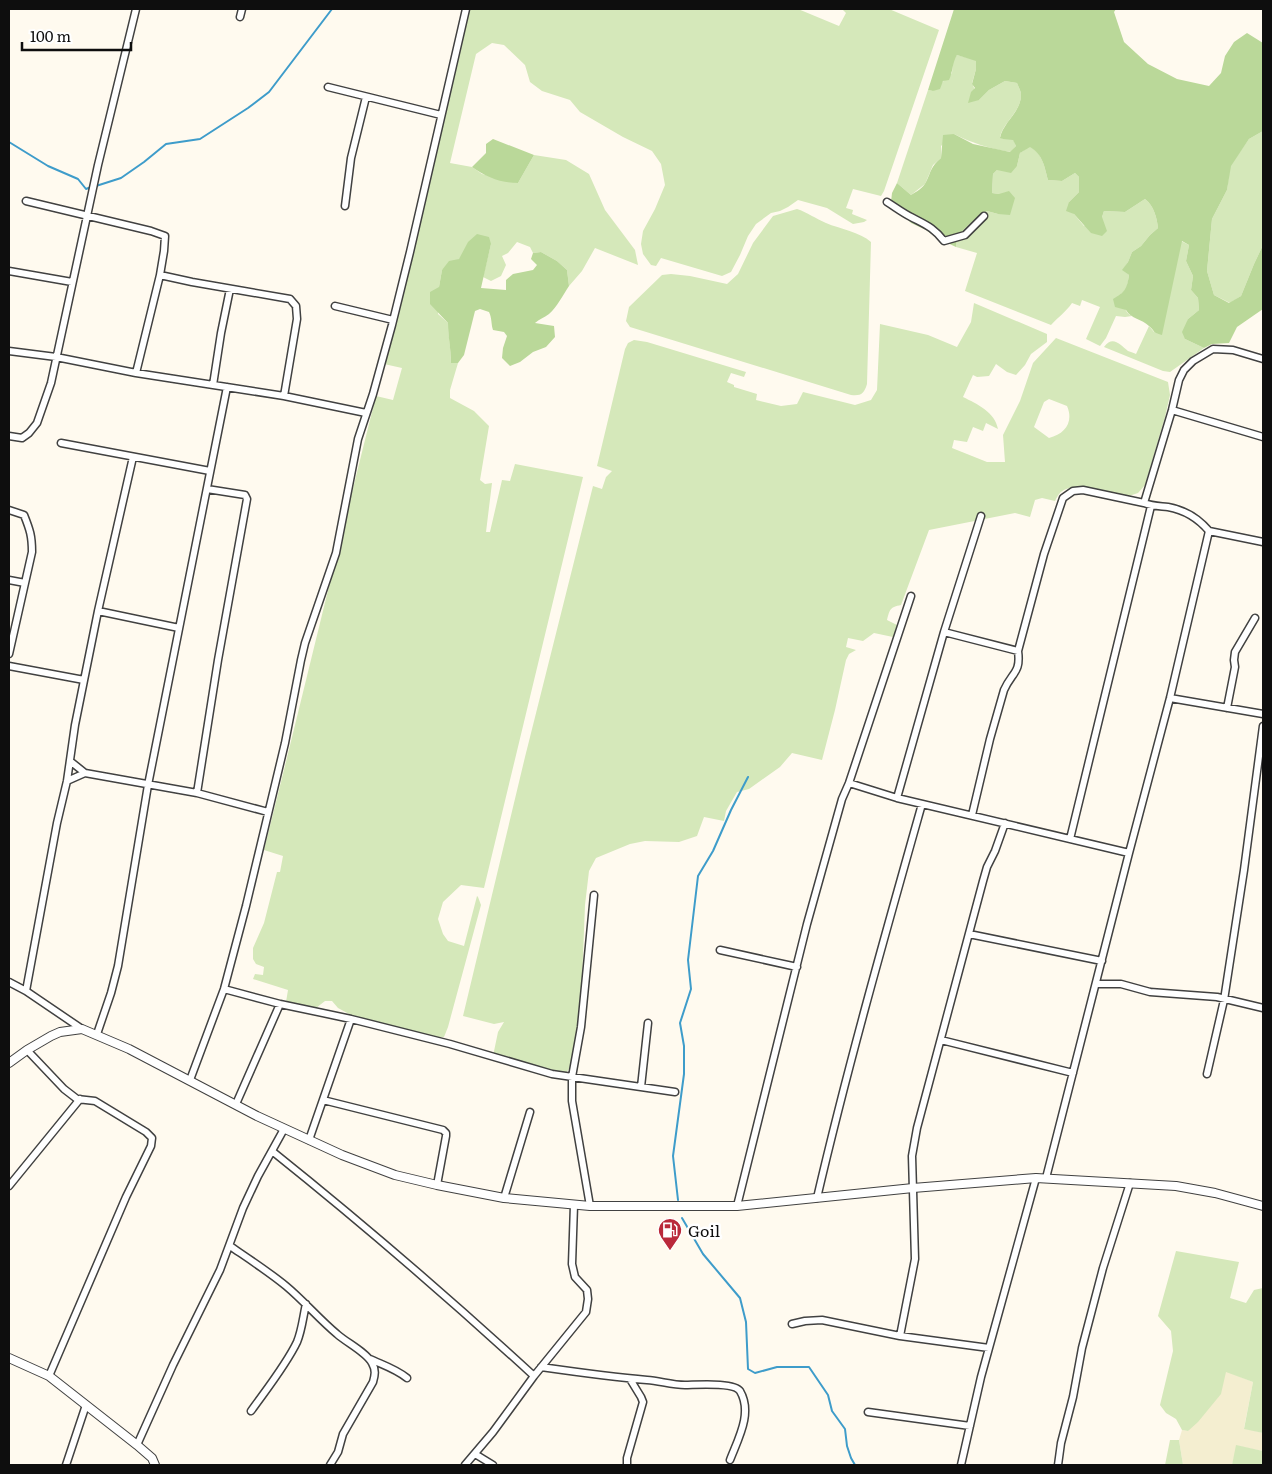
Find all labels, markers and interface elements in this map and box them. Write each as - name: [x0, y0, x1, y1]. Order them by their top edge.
- scale bar: [22, 20, 131, 52]
- text: 100 m: [30, 24, 71, 47]
- fuel station icon: Goil: [657, 1217, 683, 1251]
- place label: Goil: [688, 1218, 720, 1242]

